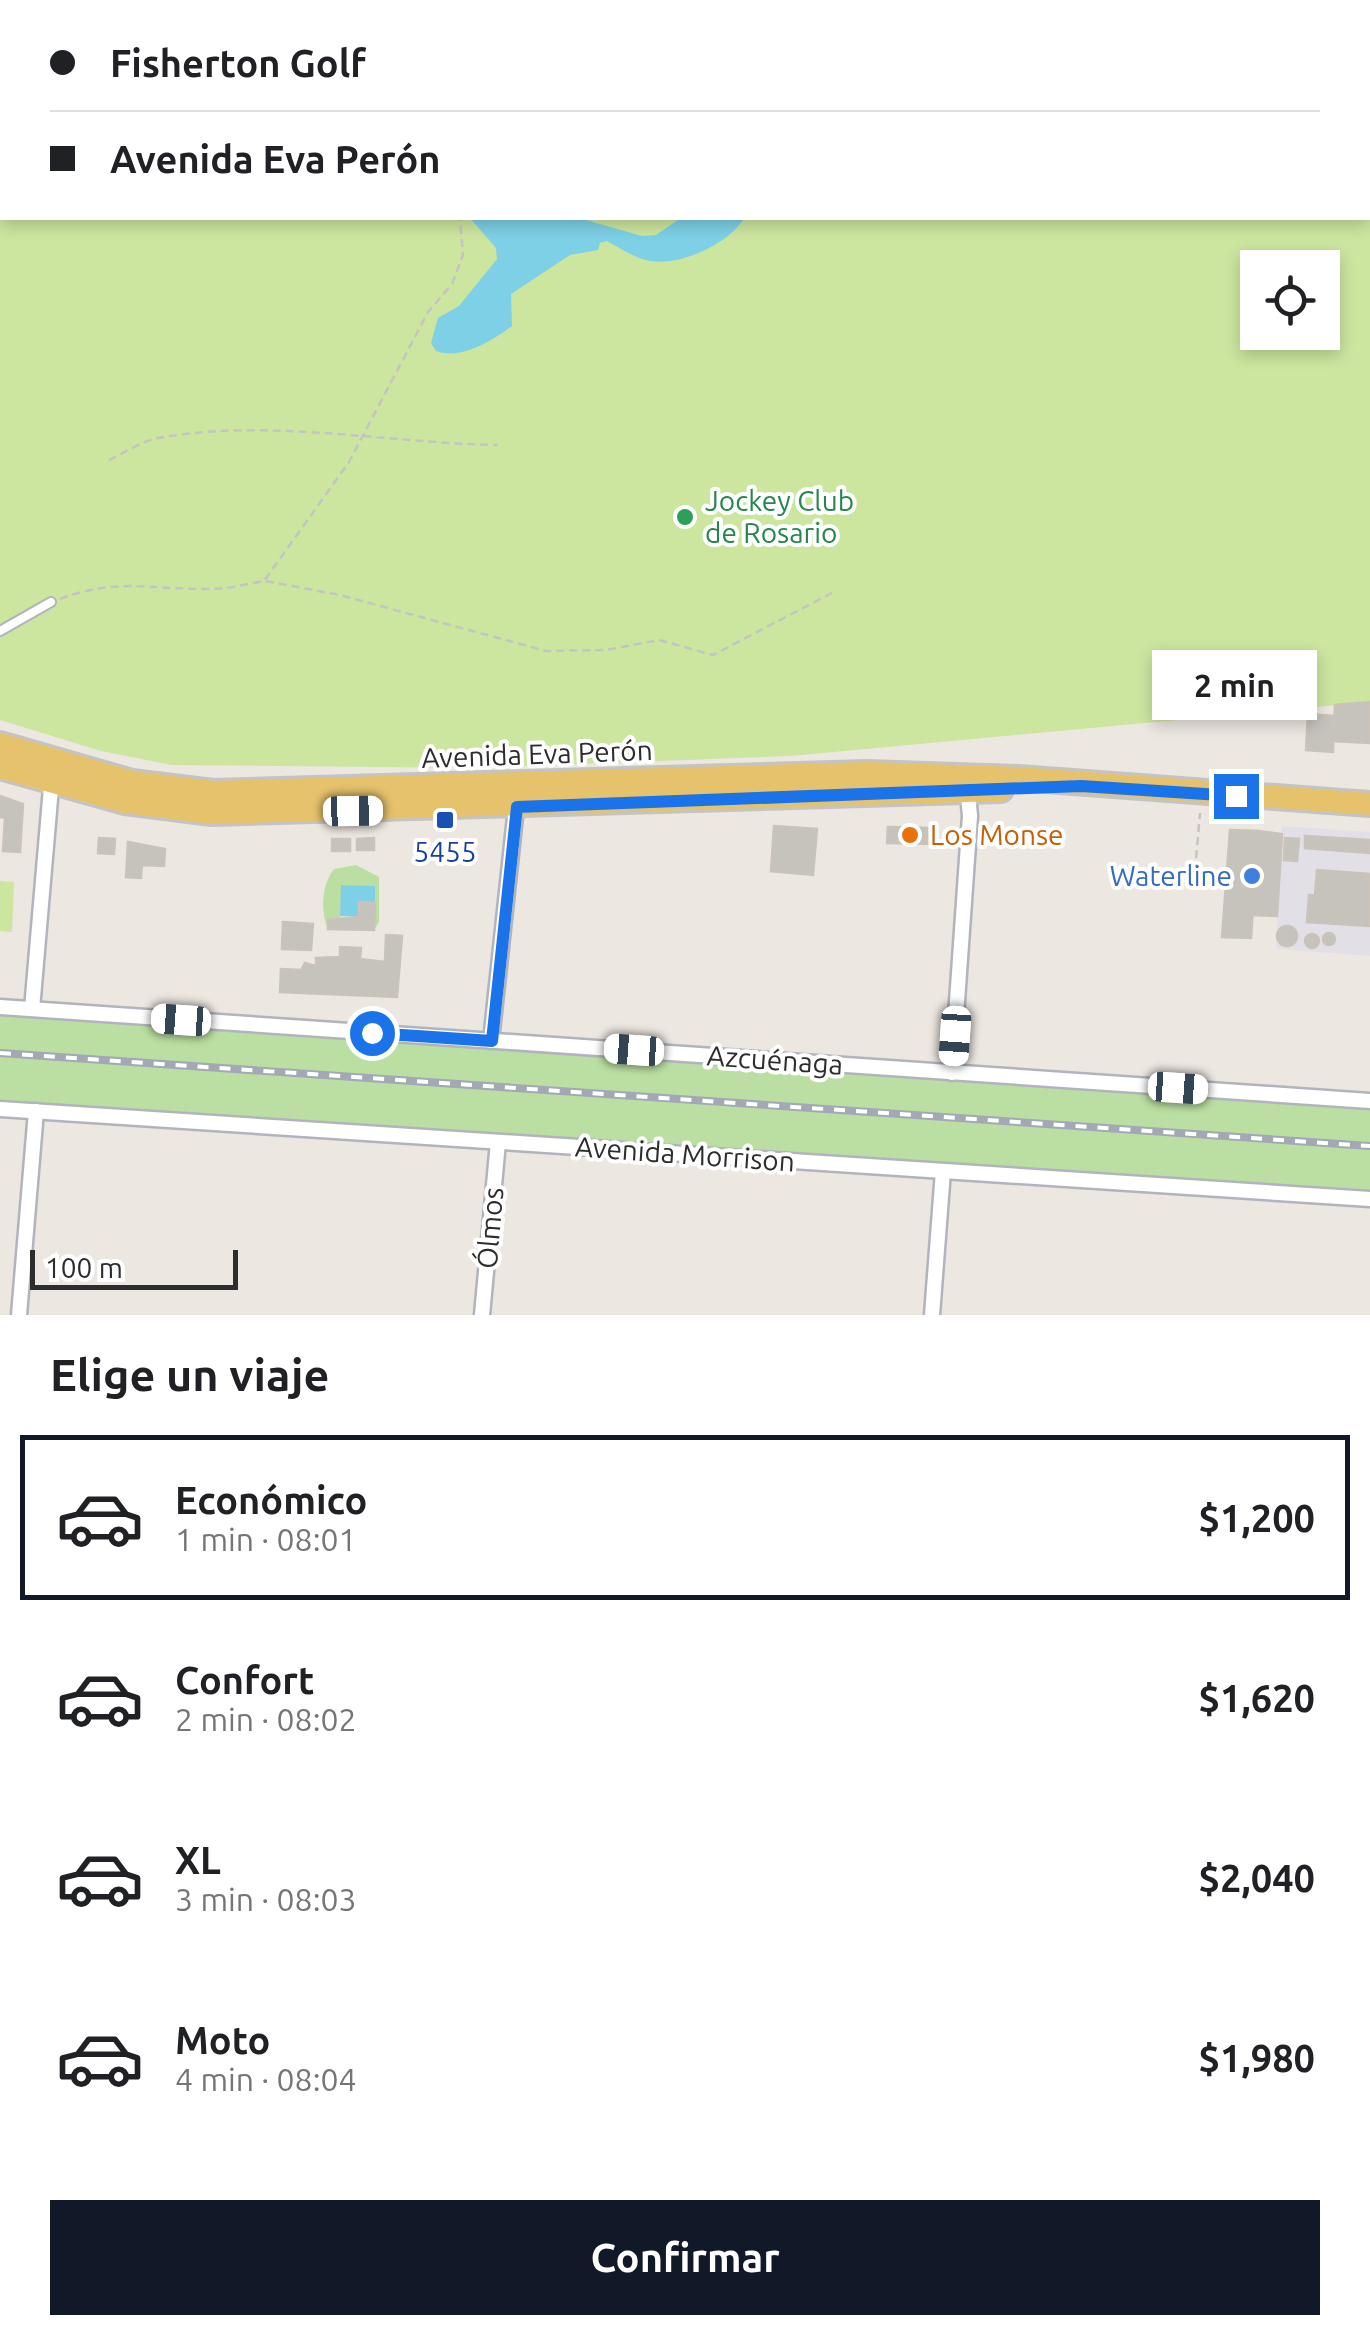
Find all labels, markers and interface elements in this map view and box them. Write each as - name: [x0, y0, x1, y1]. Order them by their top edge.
- text: Fisherton Golf: [110, 42, 366, 84]
- text: Avenida Eva Perón: [110, 138, 441, 180]
- map controls: [1240, 250, 1340, 350]
- button: locate: [1240, 250, 1340, 350]
- place label: Jockey Club de Rosario: [705, 485, 854, 548]
- marker: Jockey Club de Rosario: [674, 506, 696, 528]
- callout: 2 min: [1154, 651, 1318, 721]
- text: 2 min: [1194, 667, 1275, 703]
- street label: Avenida Eva Perón: [421, 734, 653, 773]
- route end: [1214, 774, 1259, 819]
- car: [323, 795, 383, 827]
- marker: 5455: [434, 809, 456, 831]
- place label: Los Monse: [930, 819, 1064, 850]
- marker: Los Monse: [899, 824, 921, 846]
- place label: 5455: [413, 836, 477, 867]
- place label: Waterline: [1110, 860, 1232, 891]
- marker: Waterline: [1241, 865, 1263, 887]
- car: [150, 1003, 212, 1037]
- car: [938, 1005, 972, 1067]
- route start: [350, 1011, 395, 1056]
- car: [603, 1033, 665, 1067]
- street label: Azcuénaga: [706, 1039, 844, 1080]
- car: [1147, 1071, 1209, 1105]
- street label: Avenida Morrison: [574, 1130, 796, 1177]
- street label: Ólmos: [470, 1186, 509, 1270]
- scale bar: [30, 1245, 238, 1290]
- text: 100 m: [45, 1252, 123, 1283]
- text: Elige un viaje: [50, 1349, 330, 1400]
- icon: car: [55, 1473, 145, 1563]
- text: Económico: [175, 1479, 367, 1521]
- text: $1,200: [1198, 1497, 1315, 1539]
- text: 1 min · 08:01: [175, 1521, 357, 1557]
- icon: car: [55, 1653, 145, 1743]
- text: Confort: [175, 1659, 314, 1701]
- text: $1,620: [1198, 1677, 1315, 1719]
- text: 2 min · 08:02: [175, 1701, 357, 1737]
- icon: car: [55, 1833, 145, 1923]
- text: XL: [175, 1839, 221, 1881]
- text: $2,040: [1198, 1857, 1315, 1899]
- text: 3 min · 08:03: [175, 1881, 357, 1917]
- icon: car: [55, 2013, 145, 2103]
- text: Moto: [175, 2019, 270, 2061]
- text: $1,980: [1198, 2037, 1315, 2079]
- text: 4 min · 08:04: [175, 2061, 357, 2097]
- button: Confirmar: [50, 2200, 1320, 2315]

